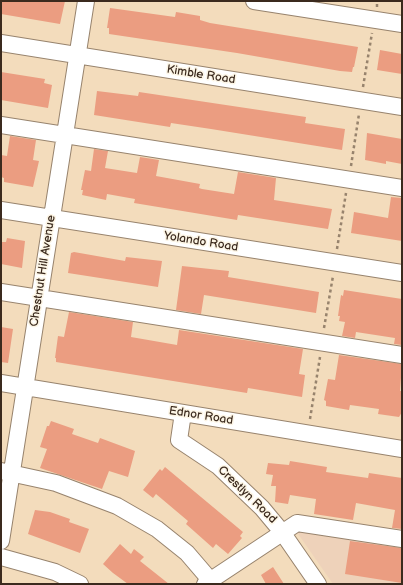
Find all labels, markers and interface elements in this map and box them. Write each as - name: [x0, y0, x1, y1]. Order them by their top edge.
- street label: Kimble Road: [166, 62, 236, 88]
- street label: Chestnut Hill Avenue: [27, 214, 59, 328]
- street label: Yolando Road: [163, 229, 239, 255]
- street label: Ednor Road: [168, 404, 234, 428]
- street label: Crestlyn Road: [214, 463, 280, 527]

